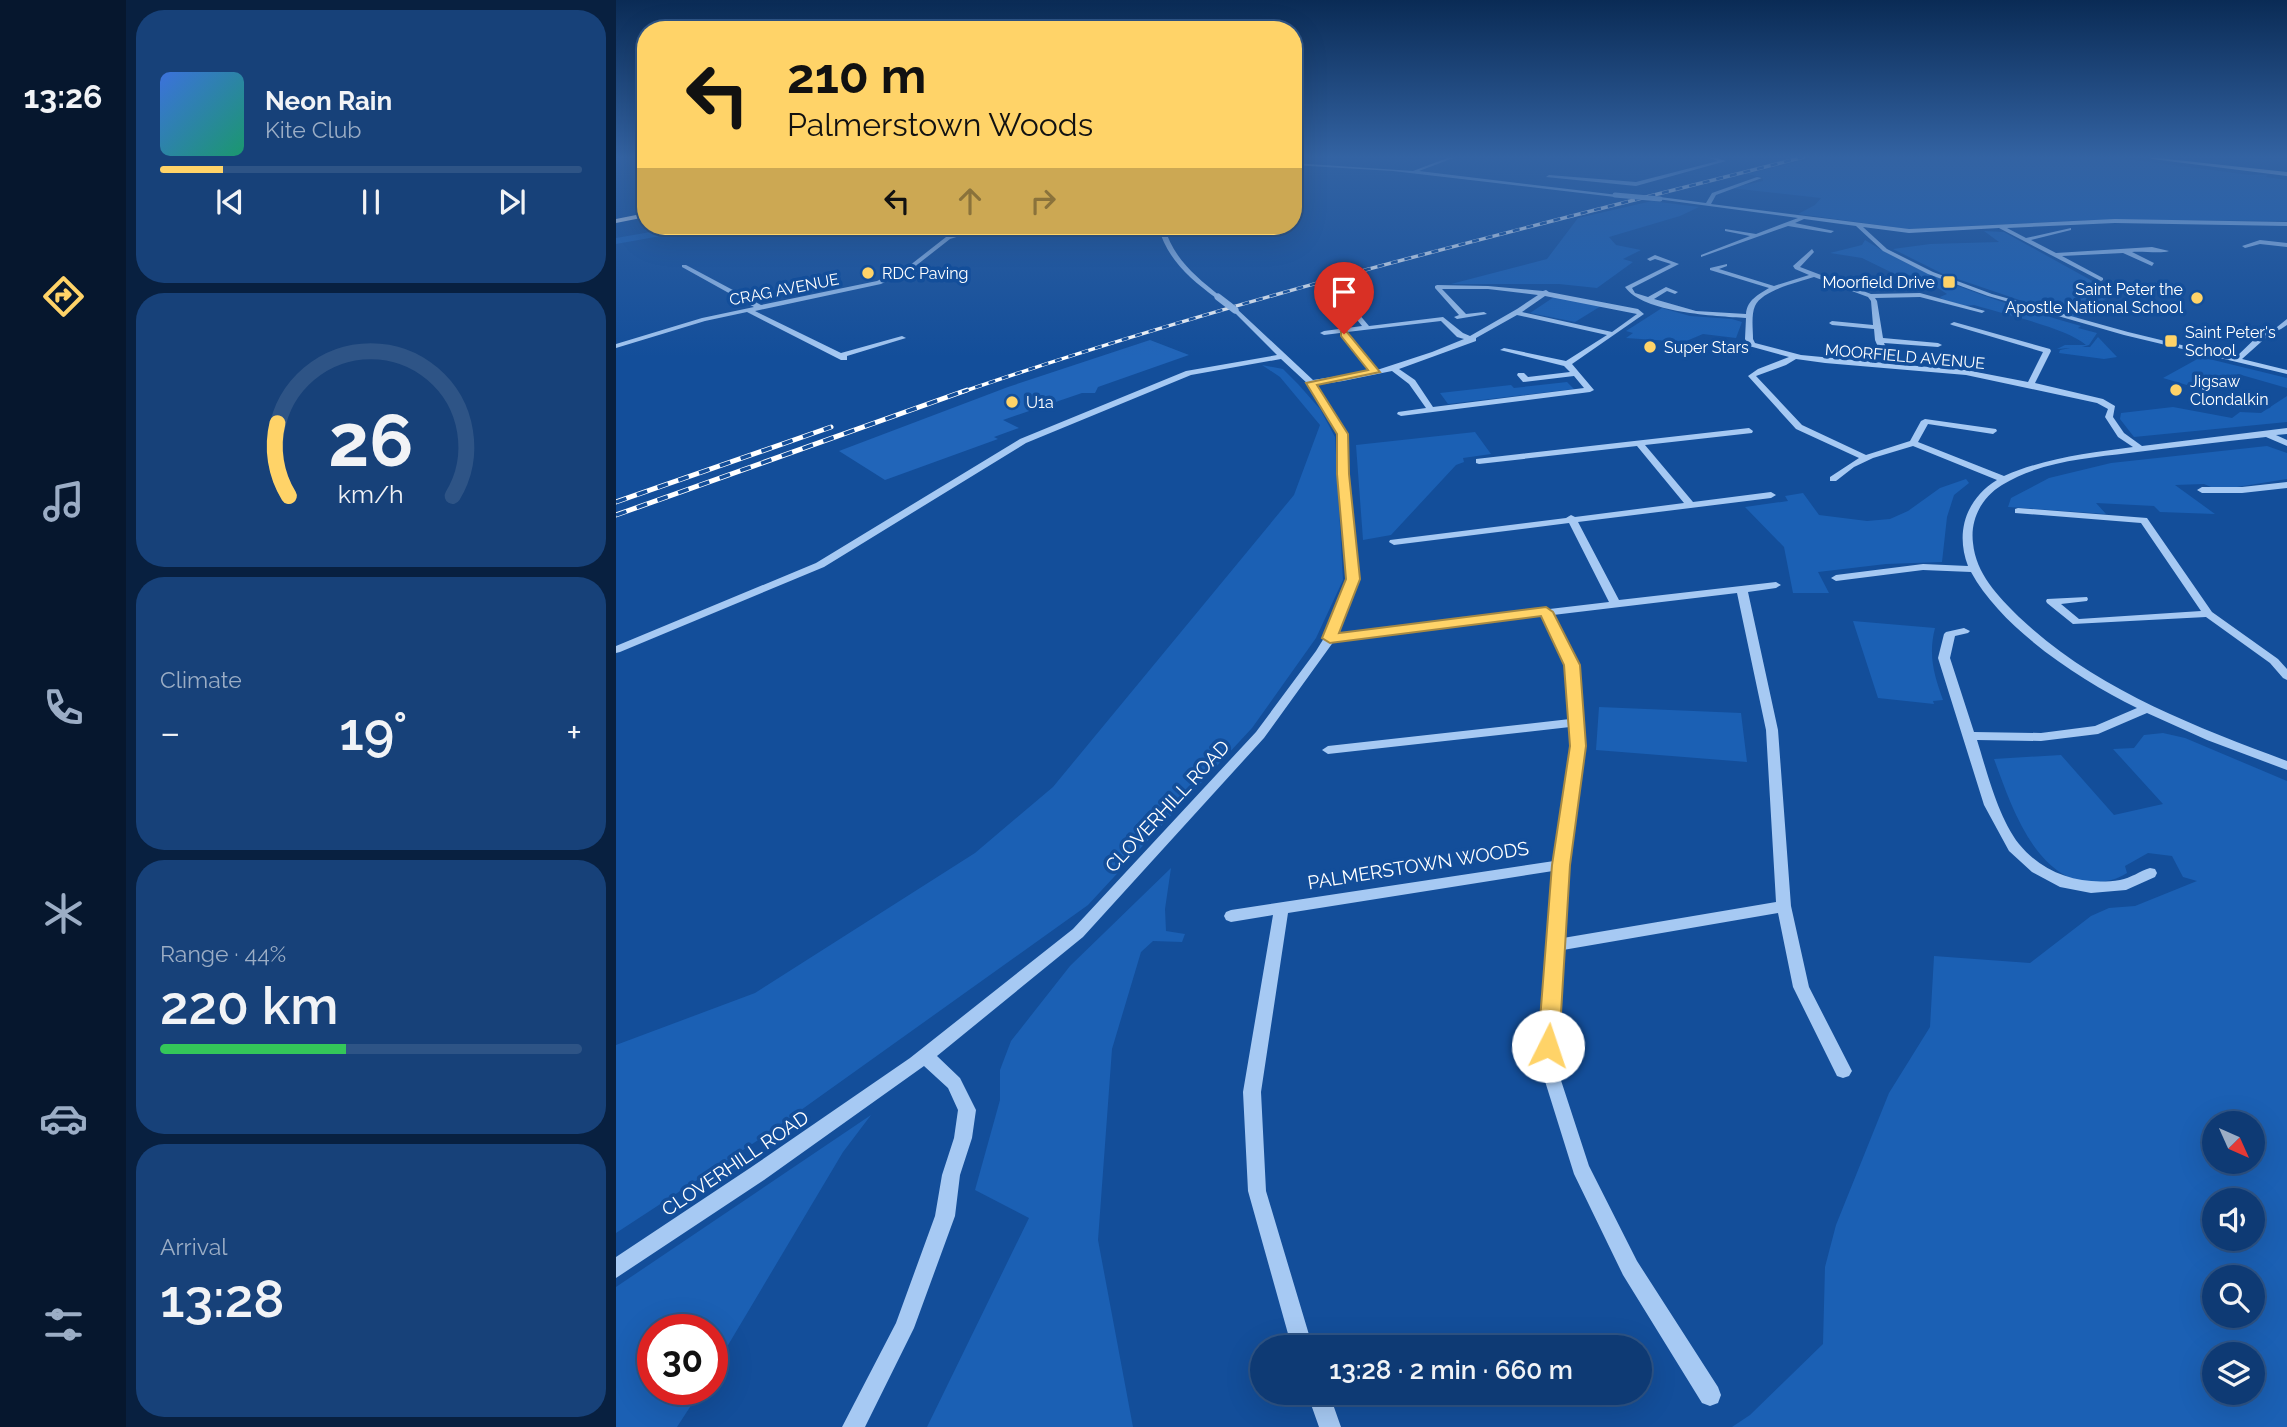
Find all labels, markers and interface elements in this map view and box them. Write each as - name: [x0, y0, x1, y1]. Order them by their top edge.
- text: 210 m: [787, 47, 926, 104]
- icon: left: [672, 49, 763, 140]
- text: 13:26: [23, 78, 103, 115]
- text: Neon Rain: [265, 86, 392, 116]
- text: Palmerstown Woods: [787, 106, 1093, 143]
- text: Kite Club: [265, 116, 362, 143]
- icon: left: [878, 182, 916, 220]
- icon: ahead: [951, 182, 989, 220]
- icon: right: [1024, 182, 1062, 220]
- icon: previous: [211, 183, 249, 221]
- icon: pause: [352, 183, 390, 221]
- icon: next: [493, 183, 531, 221]
- pin: [1314, 262, 1374, 334]
- place label: RDC Paving: [882, 264, 969, 283]
- marker: RDC Paving: [860, 265, 876, 281]
- street label: CRAG AVENUE: [728, 269, 841, 309]
- icon: directions: [39, 272, 88, 321]
- icon: arrive: [1325, 273, 1363, 311]
- place label: Moorfield Drive: [1822, 273, 1935, 292]
- marker: Moorfield Drive: [1941, 274, 1957, 290]
- place label: Saint Peter the Apostle National School: [2005, 280, 2184, 317]
- marker: Saint Peter the Apostle National School: [2189, 290, 2205, 306]
- place label: Saint Peter's School: [2185, 323, 2276, 360]
- marker: Saint Peter's School: [2163, 333, 2179, 349]
- place label: Super Stars: [1664, 338, 1749, 357]
- marker: Super Stars: [1642, 339, 1658, 355]
- street label: MOORFIELD AVENUE: [1824, 340, 1986, 373]
- place label: Jigsaw Clondalkin: [2190, 372, 2269, 409]
- marker: Jigsaw Clondalkin: [2168, 382, 2184, 398]
- place label: U1a: [1026, 393, 1054, 412]
- marker: U1a: [1004, 394, 1020, 410]
- text: 26: [328, 399, 414, 484]
- icon: music: [39, 477, 88, 526]
- text: km/h: [338, 479, 404, 509]
- text: Climate: [160, 666, 242, 693]
- icon: phone: [39, 683, 88, 732]
- text: 19°: [339, 701, 407, 762]
- text: −: [160, 710, 180, 755]
- text: +: [566, 710, 582, 755]
- street label: CLOVERHILL ROAD: [1100, 736, 1234, 876]
- street label: PALMERSTOWN WOODS: [1306, 837, 1530, 893]
- icon: climate: [39, 889, 88, 938]
- text: Range · 44%: [160, 940, 286, 967]
- text: 220 km: [160, 975, 339, 1036]
- position arrow: [1511, 1009, 1585, 1083]
- icon: car: [39, 1094, 88, 1143]
- street label: CLOVERHILL ROAD: [658, 1106, 812, 1220]
- north arrow: [2202, 1111, 2264, 1174]
- map controls: [2202, 1111, 2265, 1405]
- button: sound: [2202, 1188, 2265, 1251]
- text: Arrival: [160, 1233, 227, 1260]
- button: search: [2202, 1265, 2265, 1328]
- text: 13:28: [160, 1268, 284, 1329]
- icon: filters: [39, 1300, 88, 1349]
- speed limit sign: 30: [637, 1314, 728, 1405]
- button: layers: [2202, 1342, 2265, 1405]
- text: 13:28 · 2 min · 660 m: [1329, 1355, 1573, 1385]

